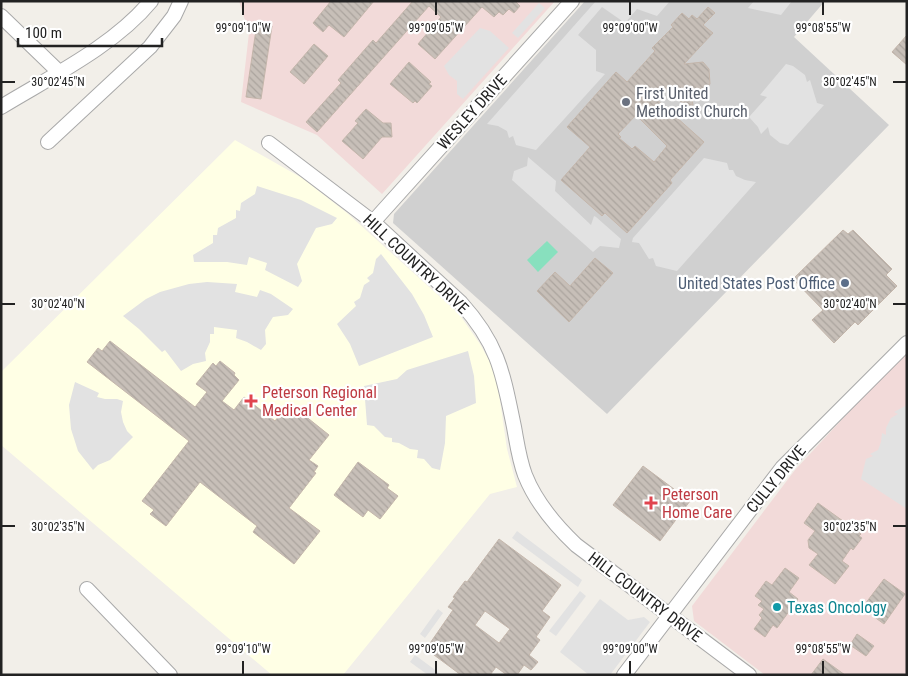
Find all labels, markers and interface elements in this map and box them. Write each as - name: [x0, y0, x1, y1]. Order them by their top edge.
- scale bar: [18, 15, 161, 47]
- text: 99°09'10"W: [215, 21, 271, 35]
- text: 99°09'05"W: [408, 21, 464, 35]
- text: 99°09'00"W: [602, 21, 658, 35]
- text: 99°08'55"W: [795, 21, 851, 35]
- text: 100 m: [25, 24, 62, 42]
- street label: WESLEY DRIVE: [433, 70, 511, 154]
- text: 30°02'45"N: [31, 75, 85, 89]
- text: 30°02'45"N: [823, 75, 877, 89]
- place label: First United Methodist Church: [636, 84, 748, 121]
- marker: First United Methodist Church: [620, 96, 632, 108]
- street label: HILL COUNTRY DRIVE: [359, 210, 473, 318]
- place label: United States Post Office: [678, 274, 835, 293]
- marker: United States Post Office: [839, 277, 851, 289]
- text: 30°02'40"N: [31, 297, 85, 311]
- text: 30°02'40"N: [823, 297, 877, 311]
- place label: Peterson Regional Medical Center: [262, 383, 377, 420]
- marker: Peterson Regional Medical Center: [244, 394, 258, 408]
- street label: CULLY DRIVE: [742, 441, 810, 517]
- place label: Peterson Home Care: [662, 485, 732, 522]
- marker: Peterson Home Care: [644, 496, 658, 510]
- text: 30°02'35"N: [31, 520, 85, 534]
- text: 30°02'35"N: [823, 520, 877, 534]
- street label: HILL COUNTRY DRIVE: [584, 548, 706, 646]
- place label: Texas Oncology: [787, 598, 887, 617]
- marker: Texas Oncology: [771, 601, 783, 613]
- text: 99°09'10"W: [215, 642, 271, 656]
- text: 99°09'05"W: [408, 642, 464, 656]
- text: 99°09'00"W: [602, 642, 658, 656]
- text: 99°08'55"W: [795, 642, 851, 656]

